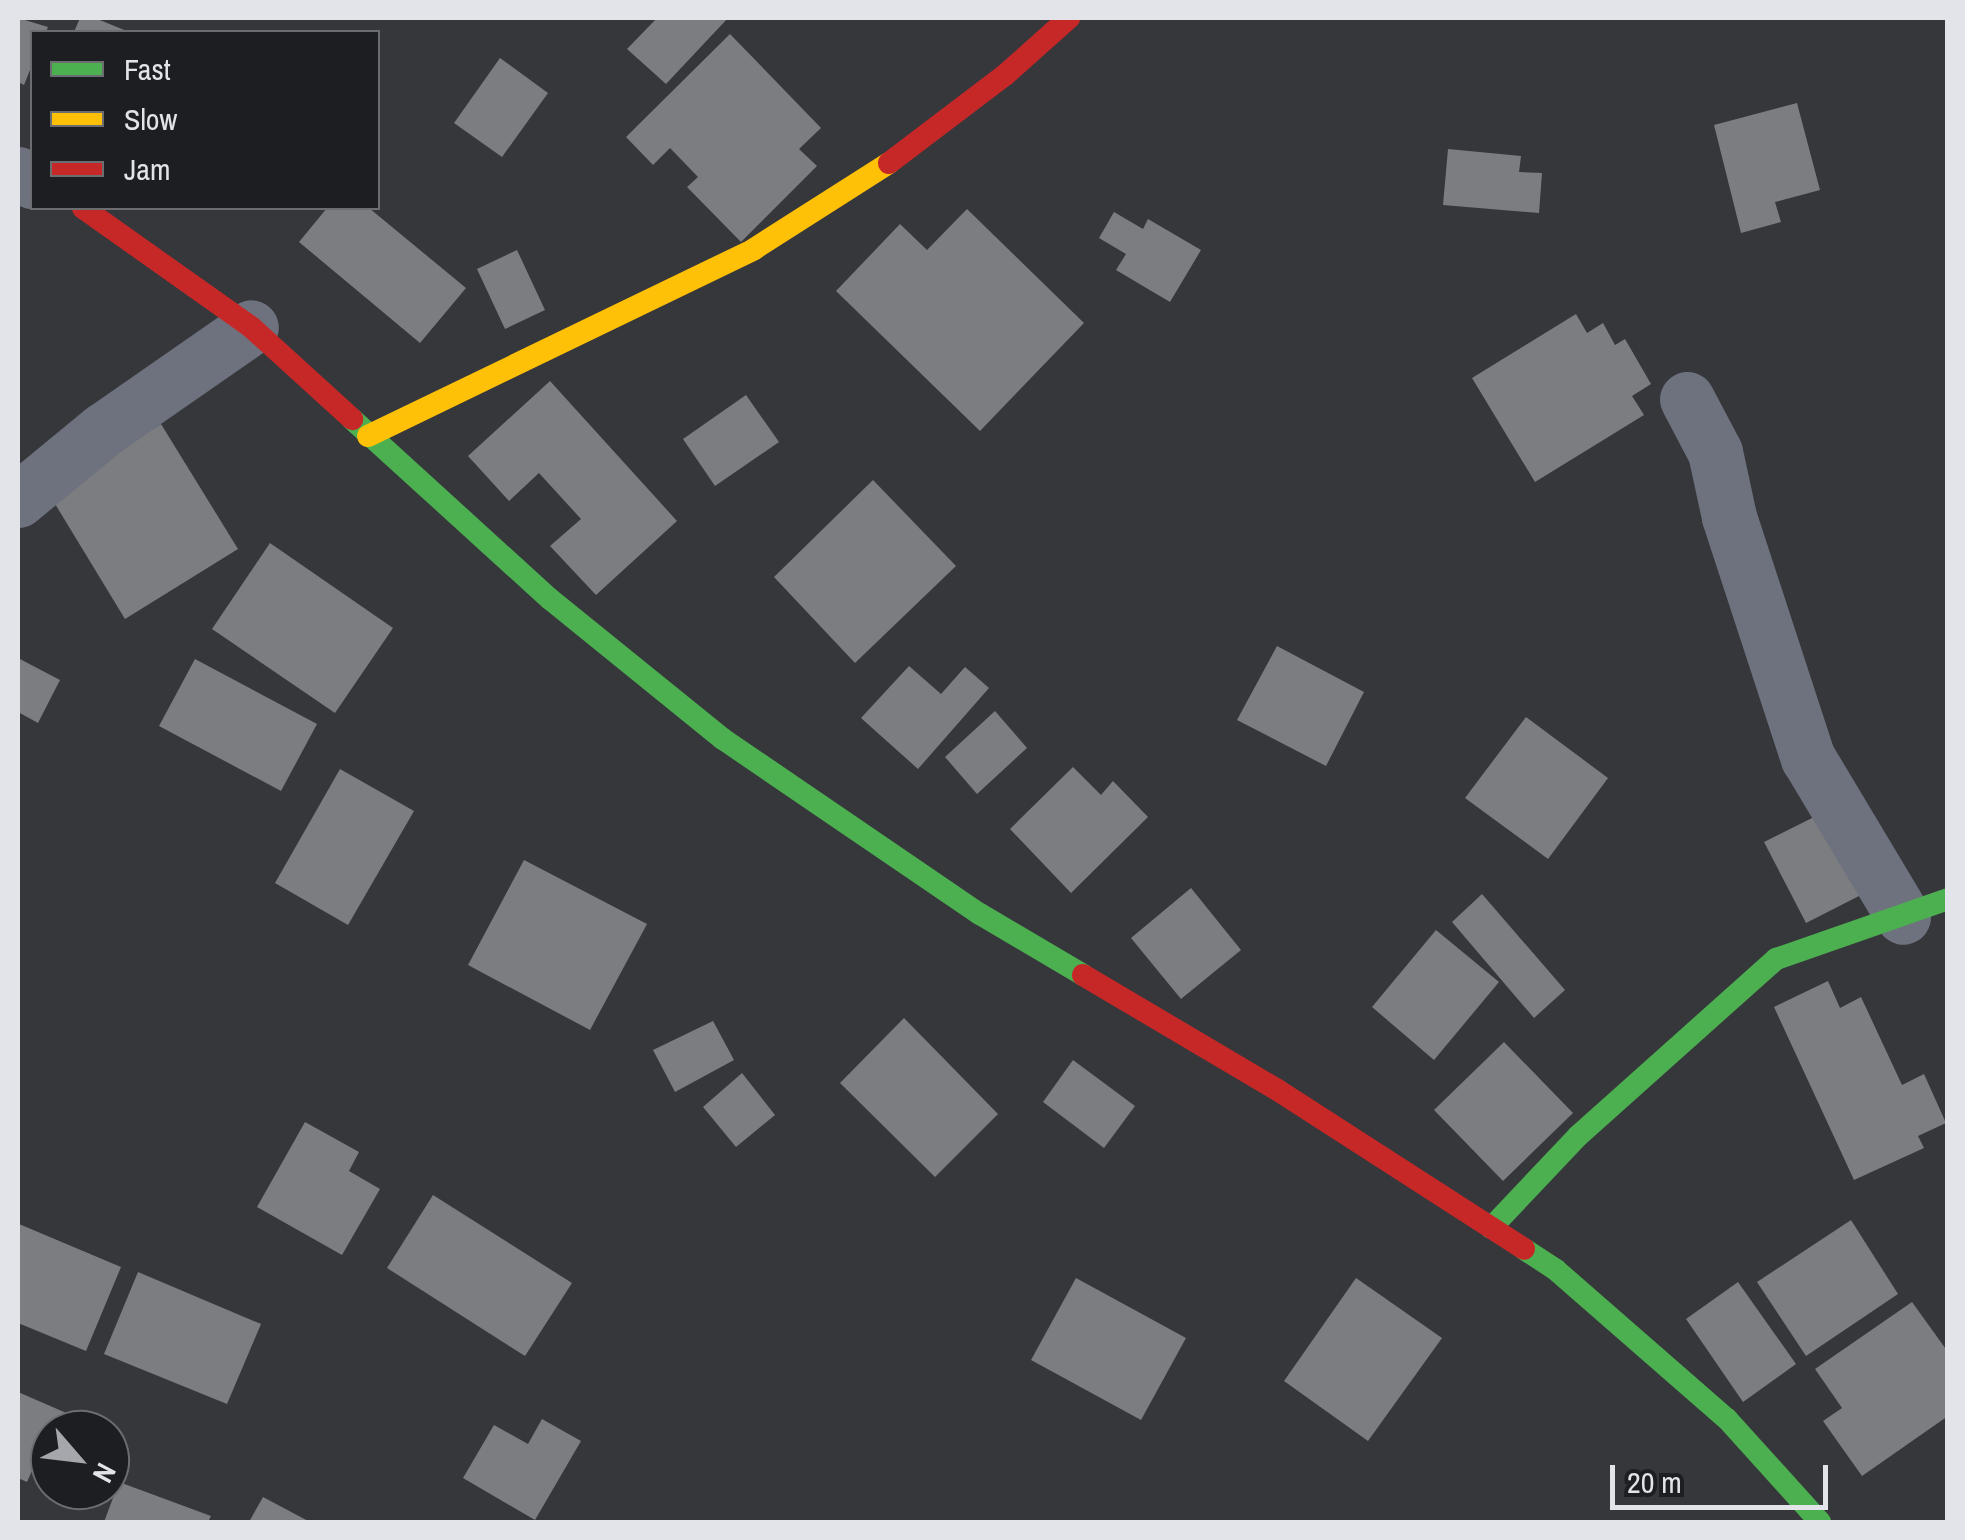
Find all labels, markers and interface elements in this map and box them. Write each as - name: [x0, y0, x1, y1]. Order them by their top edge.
- legend: [30, 30, 380, 210]
- text: Fast: [124, 49, 171, 89]
- text: Slow: [124, 99, 177, 139]
- text: Jam: [124, 149, 170, 189]
- north arrow: [30, 1410, 130, 1510]
- scale bar: [1615, 1445, 1832, 1507]
- text: N: [84, 1457, 125, 1489]
- text: 20 m: [1627, 1462, 1682, 1502]

